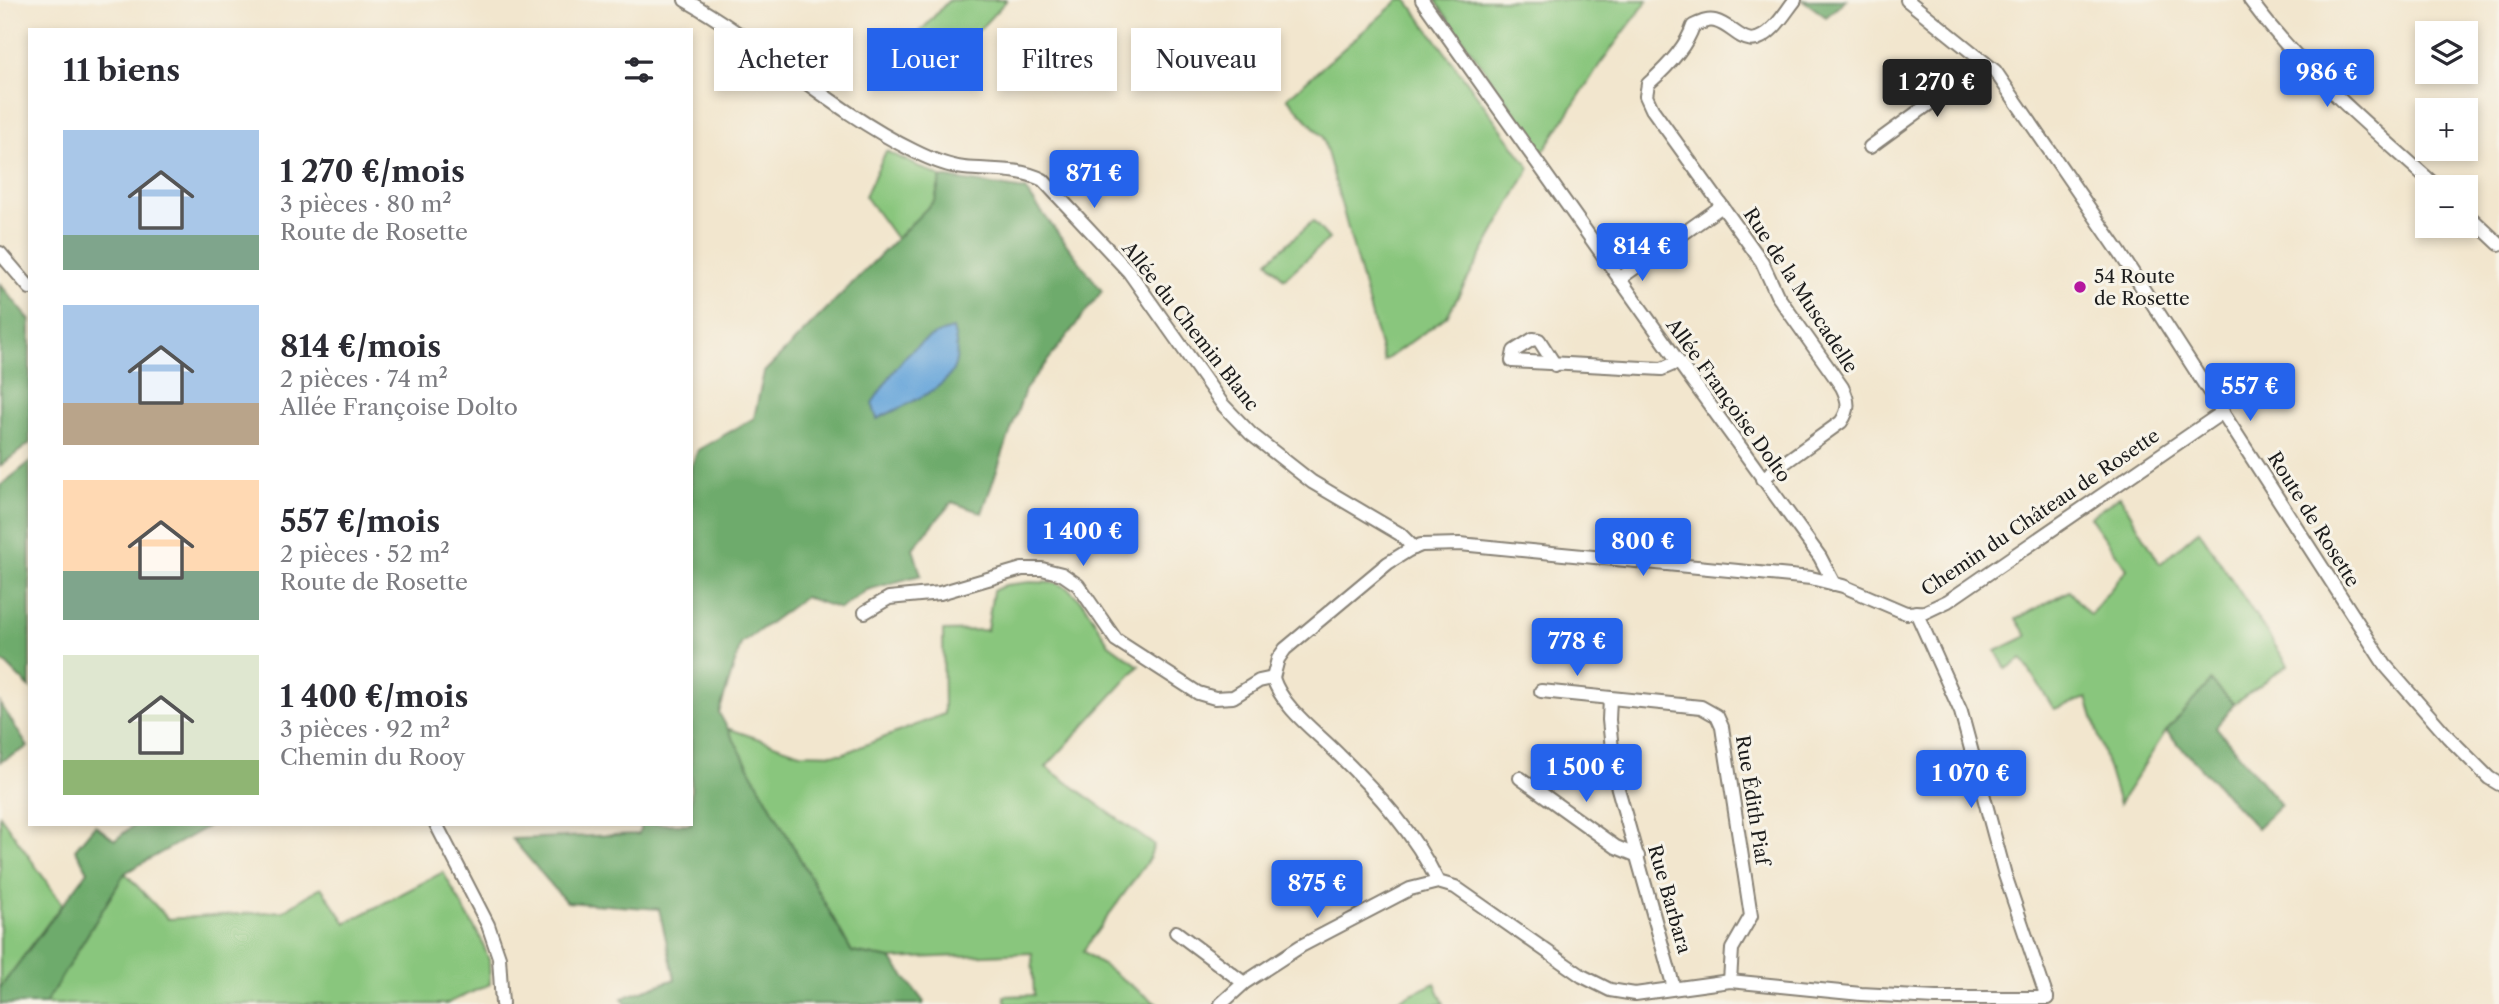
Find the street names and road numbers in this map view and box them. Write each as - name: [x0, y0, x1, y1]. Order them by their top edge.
- street label: Rue de la Muscadelle: [1739, 203, 1863, 377]
- street label: Allée du Chemin Blanc: [1117, 236, 1264, 415]
- street label: Allée Françoise Dolto: [1661, 313, 1796, 487]
- street label: Chemin du Château de Rosette: [1917, 424, 2164, 601]
- street label: Route de Rosette: [2263, 447, 2364, 591]
- street label: Rue Édith Piaf: [1731, 734, 1774, 869]
- street label: Rue Barbara: [1643, 842, 1696, 956]

